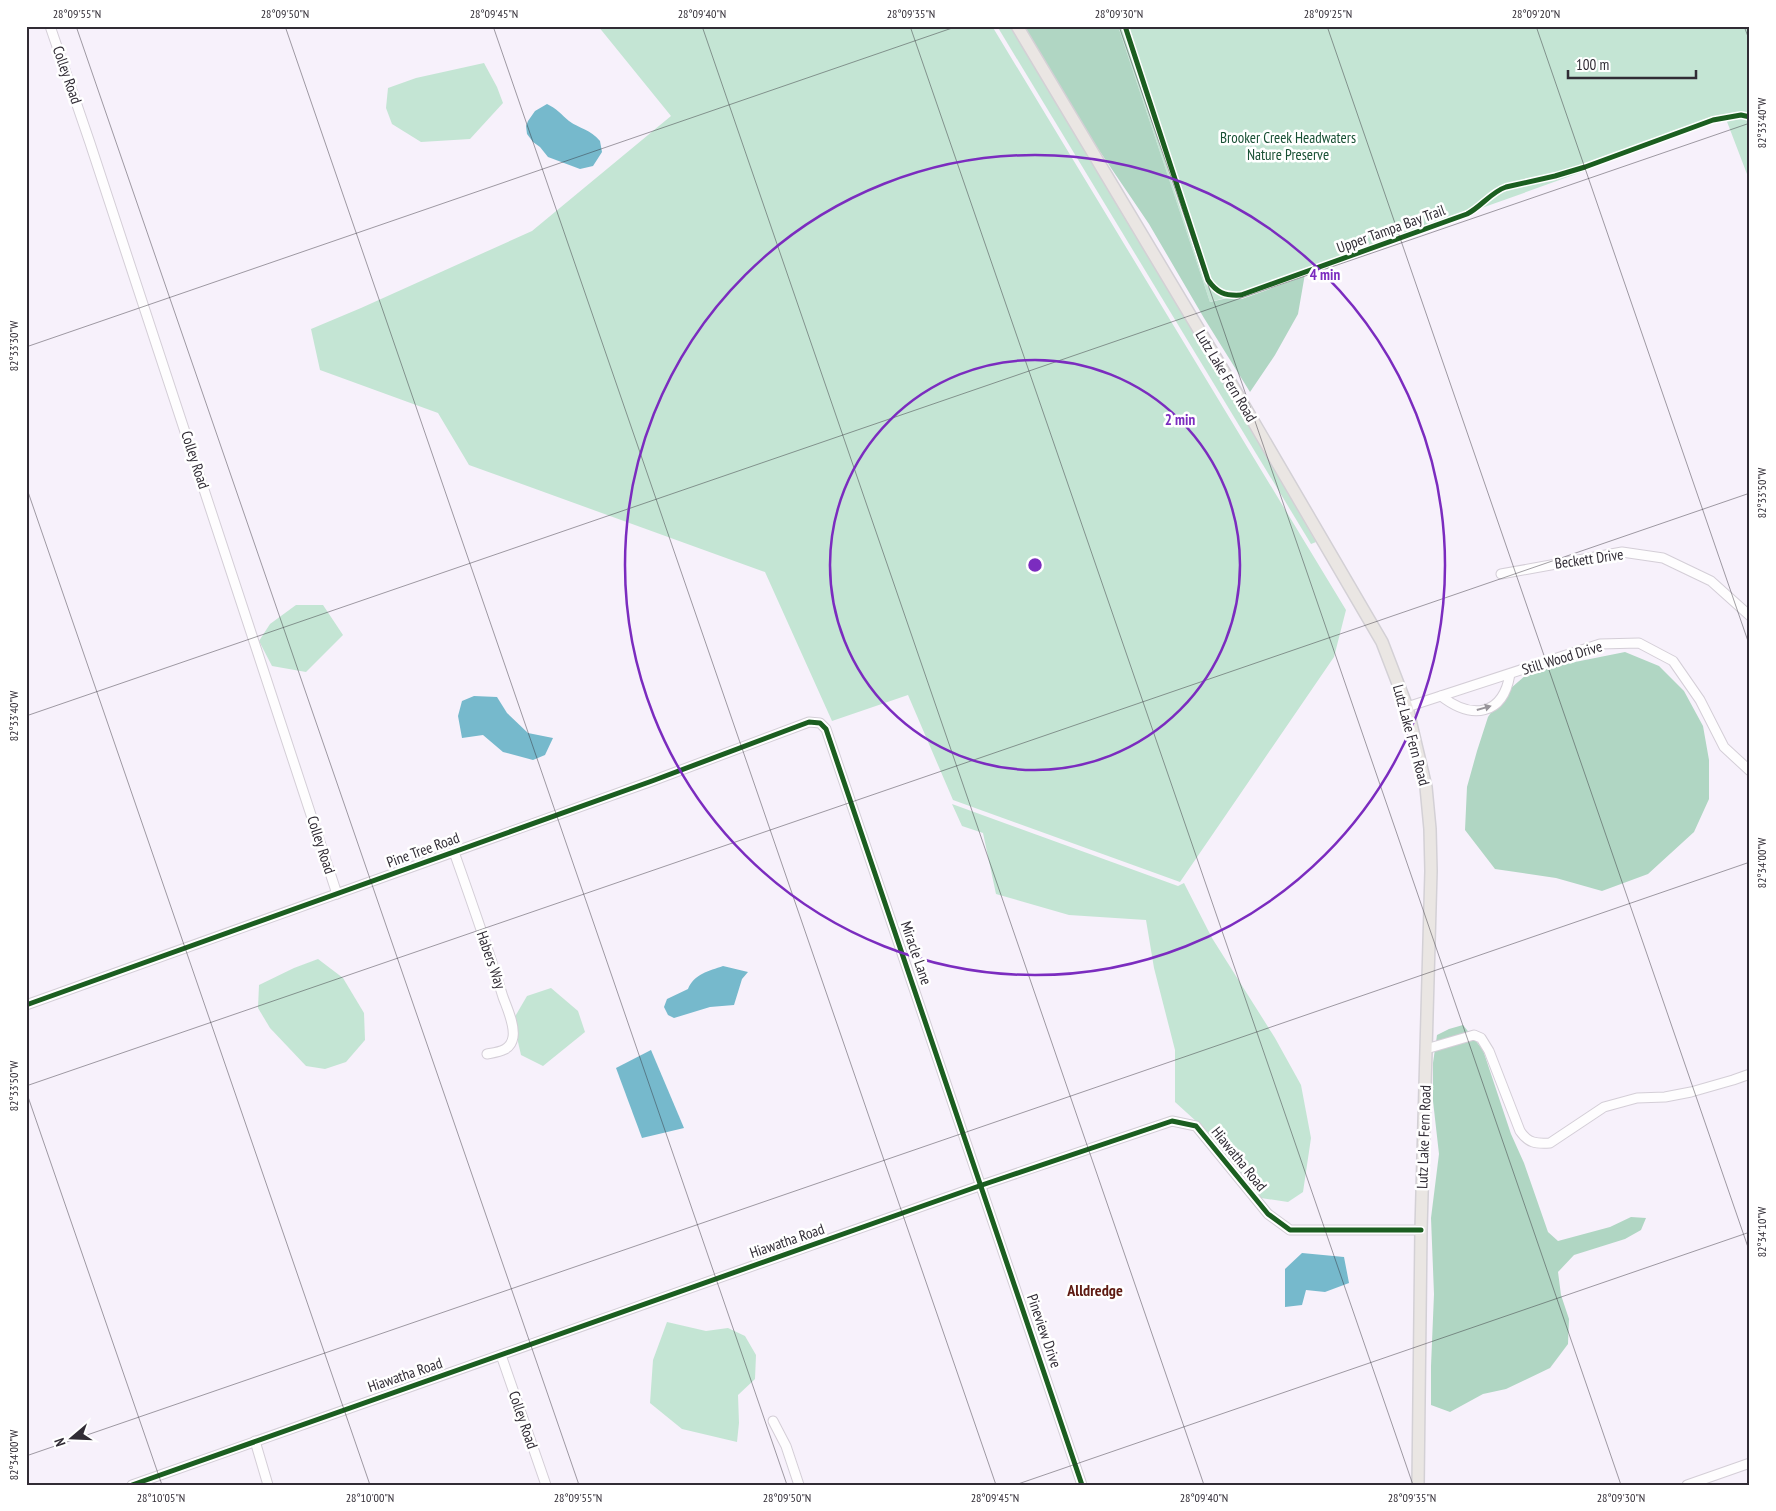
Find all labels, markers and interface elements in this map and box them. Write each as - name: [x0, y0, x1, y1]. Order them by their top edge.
- text: 28°09'55"N: [53, 6, 101, 21]
- text: 28°09'50"N: [261, 6, 309, 21]
- text: 28°09'45"N: [470, 6, 518, 21]
- text: 28°09'40"N: [678, 6, 726, 21]
- text: 28°09'35"N: [887, 6, 935, 21]
- text: 28°09'30"N: [1095, 6, 1143, 21]
- text: 28°09'25"N: [1304, 6, 1352, 21]
- text: 28°09'20"N: [1512, 6, 1560, 21]
- street label: Colley Road: [49, 43, 86, 106]
- scale bar: [1568, 48, 1696, 80]
- text: 100 m: [1576, 55, 1609, 74]
- text: 82°33'40"W: [1754, 98, 1769, 148]
- park label: Brooker Creek Headwaters Nature Preserve: [1220, 128, 1356, 164]
- street label: Upper Tampa Bay Trail: [1334, 200, 1448, 257]
- text: 4 min: [1310, 265, 1340, 284]
- text: 82°33'30"W: [6, 321, 21, 371]
- street label: Lutz Lake Fern Road: [1192, 326, 1261, 425]
- text: 2 min: [1165, 410, 1195, 429]
- street label: Colley Road: [177, 428, 214, 491]
- text: 82°33'50"W: [1754, 468, 1769, 518]
- street label: Beckett Drive: [1553, 544, 1624, 573]
- centre of rings: [1026, 556, 1044, 574]
- street label: Still Wood Drive: [1519, 636, 1604, 679]
- street label: Lutz Lake Fern Road: [1389, 682, 1434, 787]
- text: 82°33'40"W: [6, 691, 21, 741]
- one-way arrow: [1477, 704, 1492, 712]
- street label: Colley Road: [303, 813, 340, 876]
- street label: Pine Tree Road: [384, 828, 462, 871]
- text: 82°34'00"W: [1754, 838, 1769, 888]
- street label: Miracle Lane: [897, 919, 936, 987]
- street label: Habers Way: [473, 928, 510, 992]
- text: 82°33'50"W: [6, 1061, 21, 1111]
- street label: Lutz Lake Fern Road: [1412, 1085, 1435, 1189]
- street label: Hiawatha Road: [1208, 1123, 1271, 1195]
- text: 82°34'10"W: [1754, 1207, 1769, 1257]
- street label: Hiawatha Road: [747, 1219, 827, 1262]
- district label: Alldredge: [1066, 1280, 1123, 1300]
- street label: Pineview Drive: [1023, 1291, 1066, 1370]
- street label: Hiawatha Road: [365, 1353, 445, 1396]
- street label: Colley Road: [505, 1388, 542, 1451]
- north arrow: [48, 1414, 98, 1464]
- text: 82°34'00"W: [6, 1430, 21, 1480]
- text: N: [50, 1436, 69, 1449]
- text: 28°10'05"N: [137, 1490, 185, 1505]
- text: 28°10'00"N: [346, 1490, 394, 1505]
- text: 28°09'55"N: [554, 1490, 602, 1505]
- text: 28°09'50"N: [763, 1490, 811, 1505]
- text: 28°09'45"N: [971, 1490, 1019, 1505]
- text: 28°09'40"N: [1180, 1490, 1228, 1505]
- text: 28°09'35"N: [1388, 1490, 1436, 1505]
- text: 28°09'30"N: [1597, 1490, 1645, 1505]

